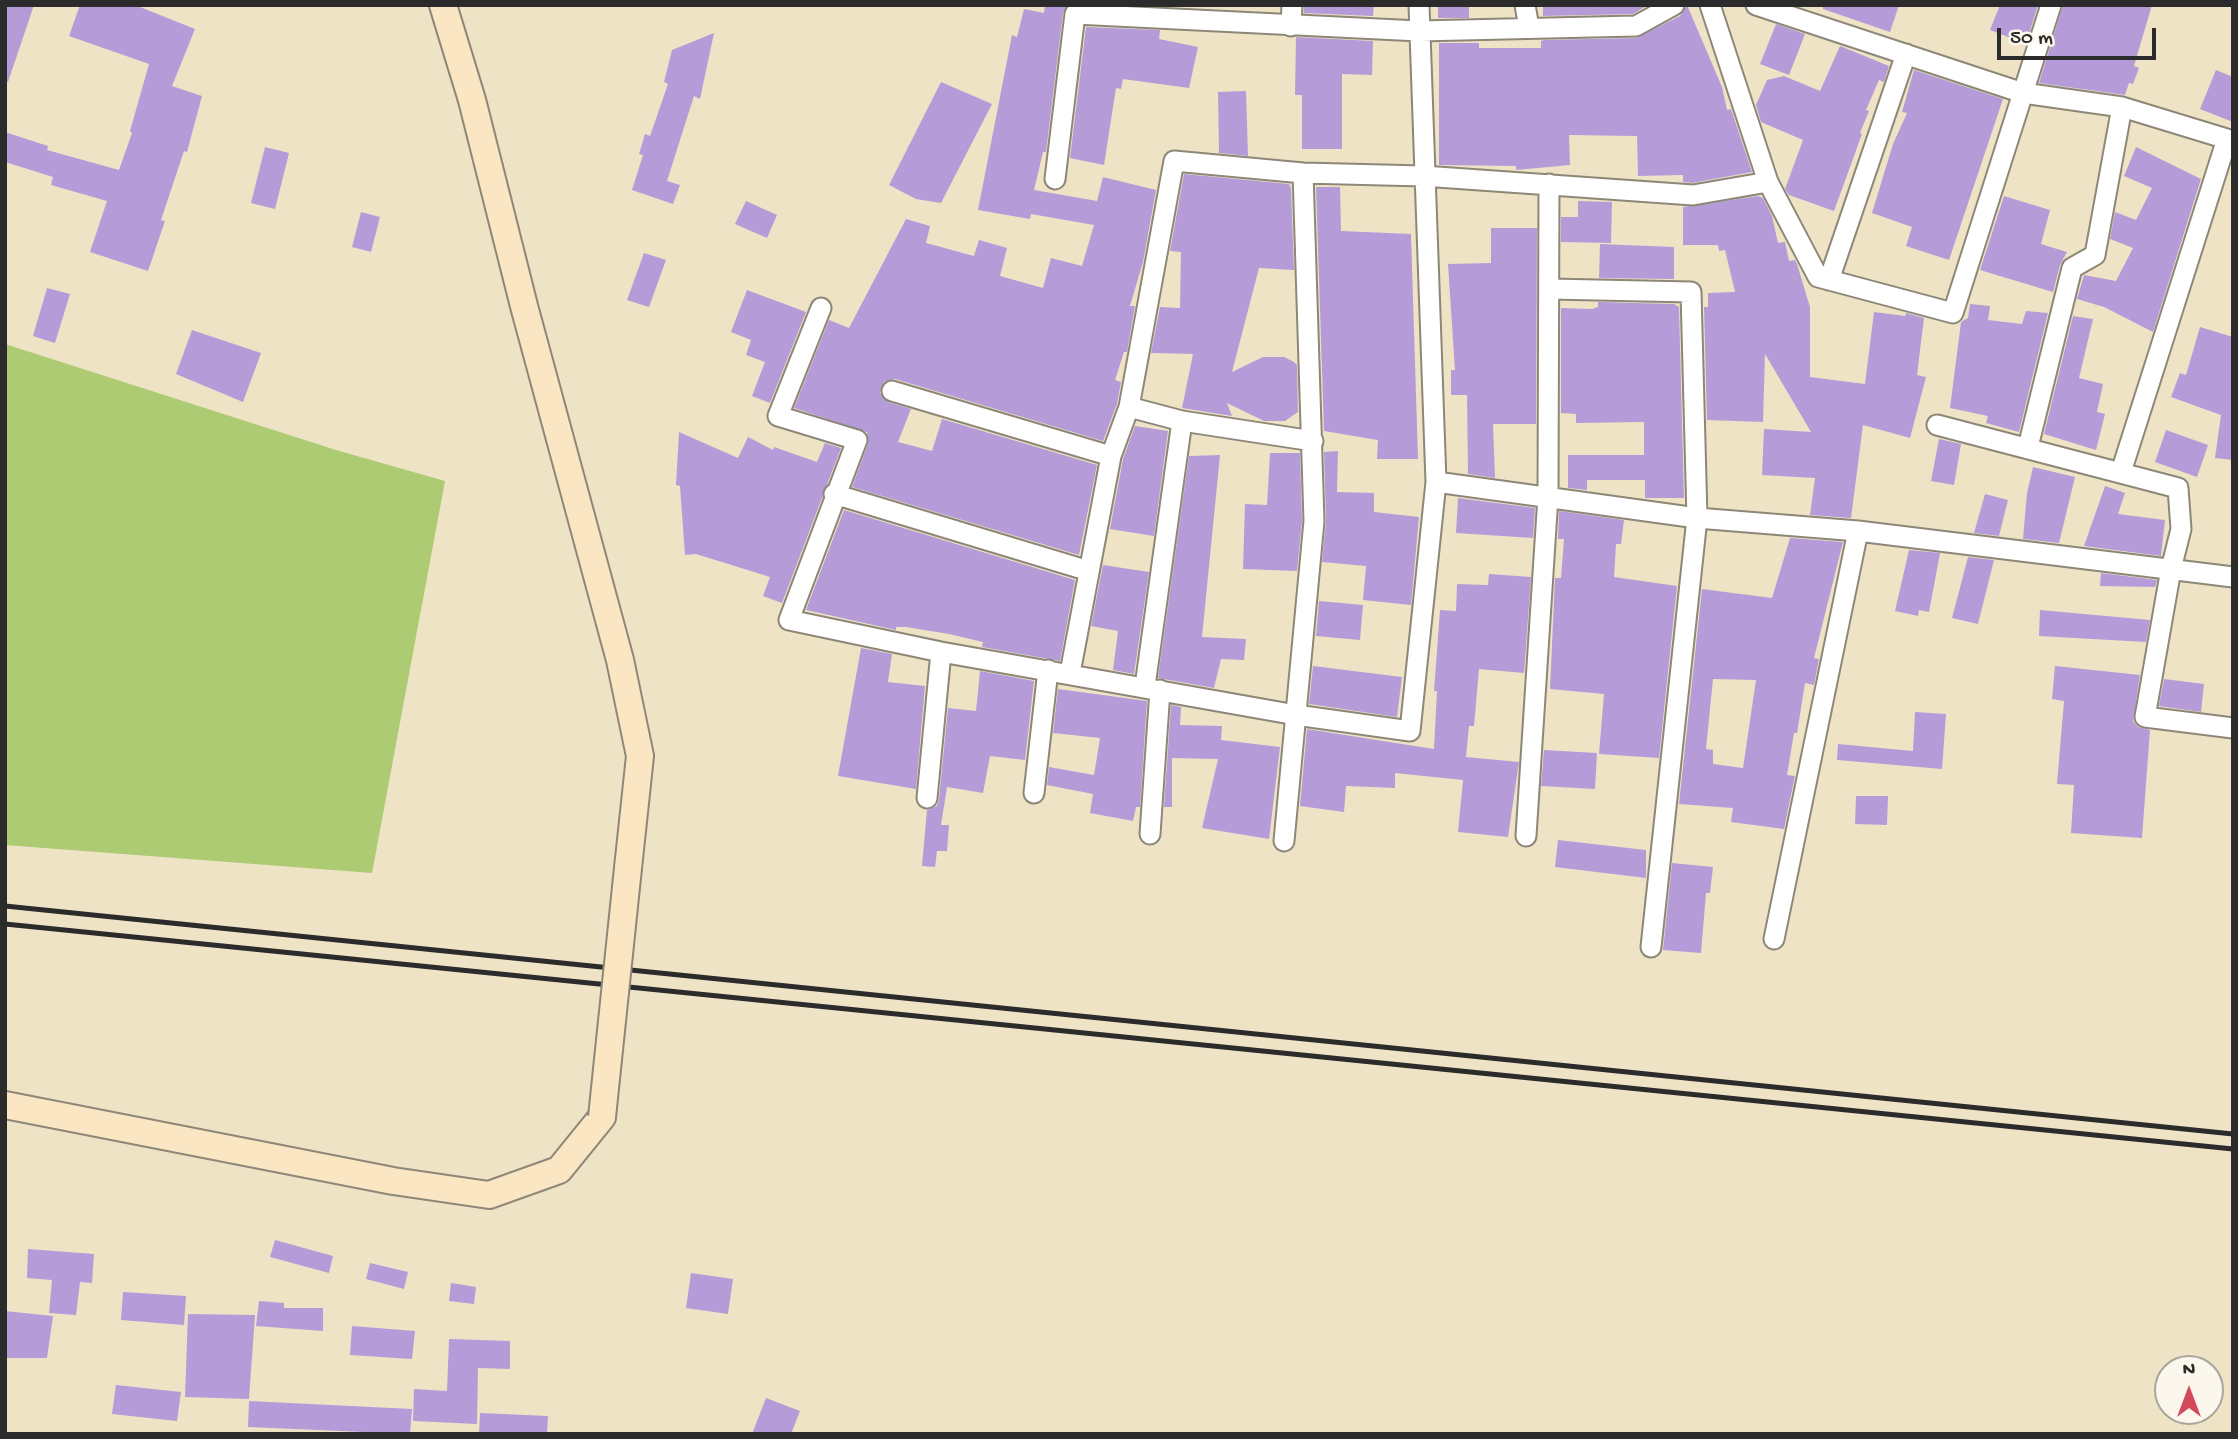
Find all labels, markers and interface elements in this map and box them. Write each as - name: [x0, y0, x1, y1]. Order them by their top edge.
- scale bar: [2000, 14, 2159, 58]
- text: 50 m: [2010, 27, 2053, 52]
- north arrow: [2154, 1355, 2224, 1425]
- text: N: [2183, 1359, 2195, 1382]

